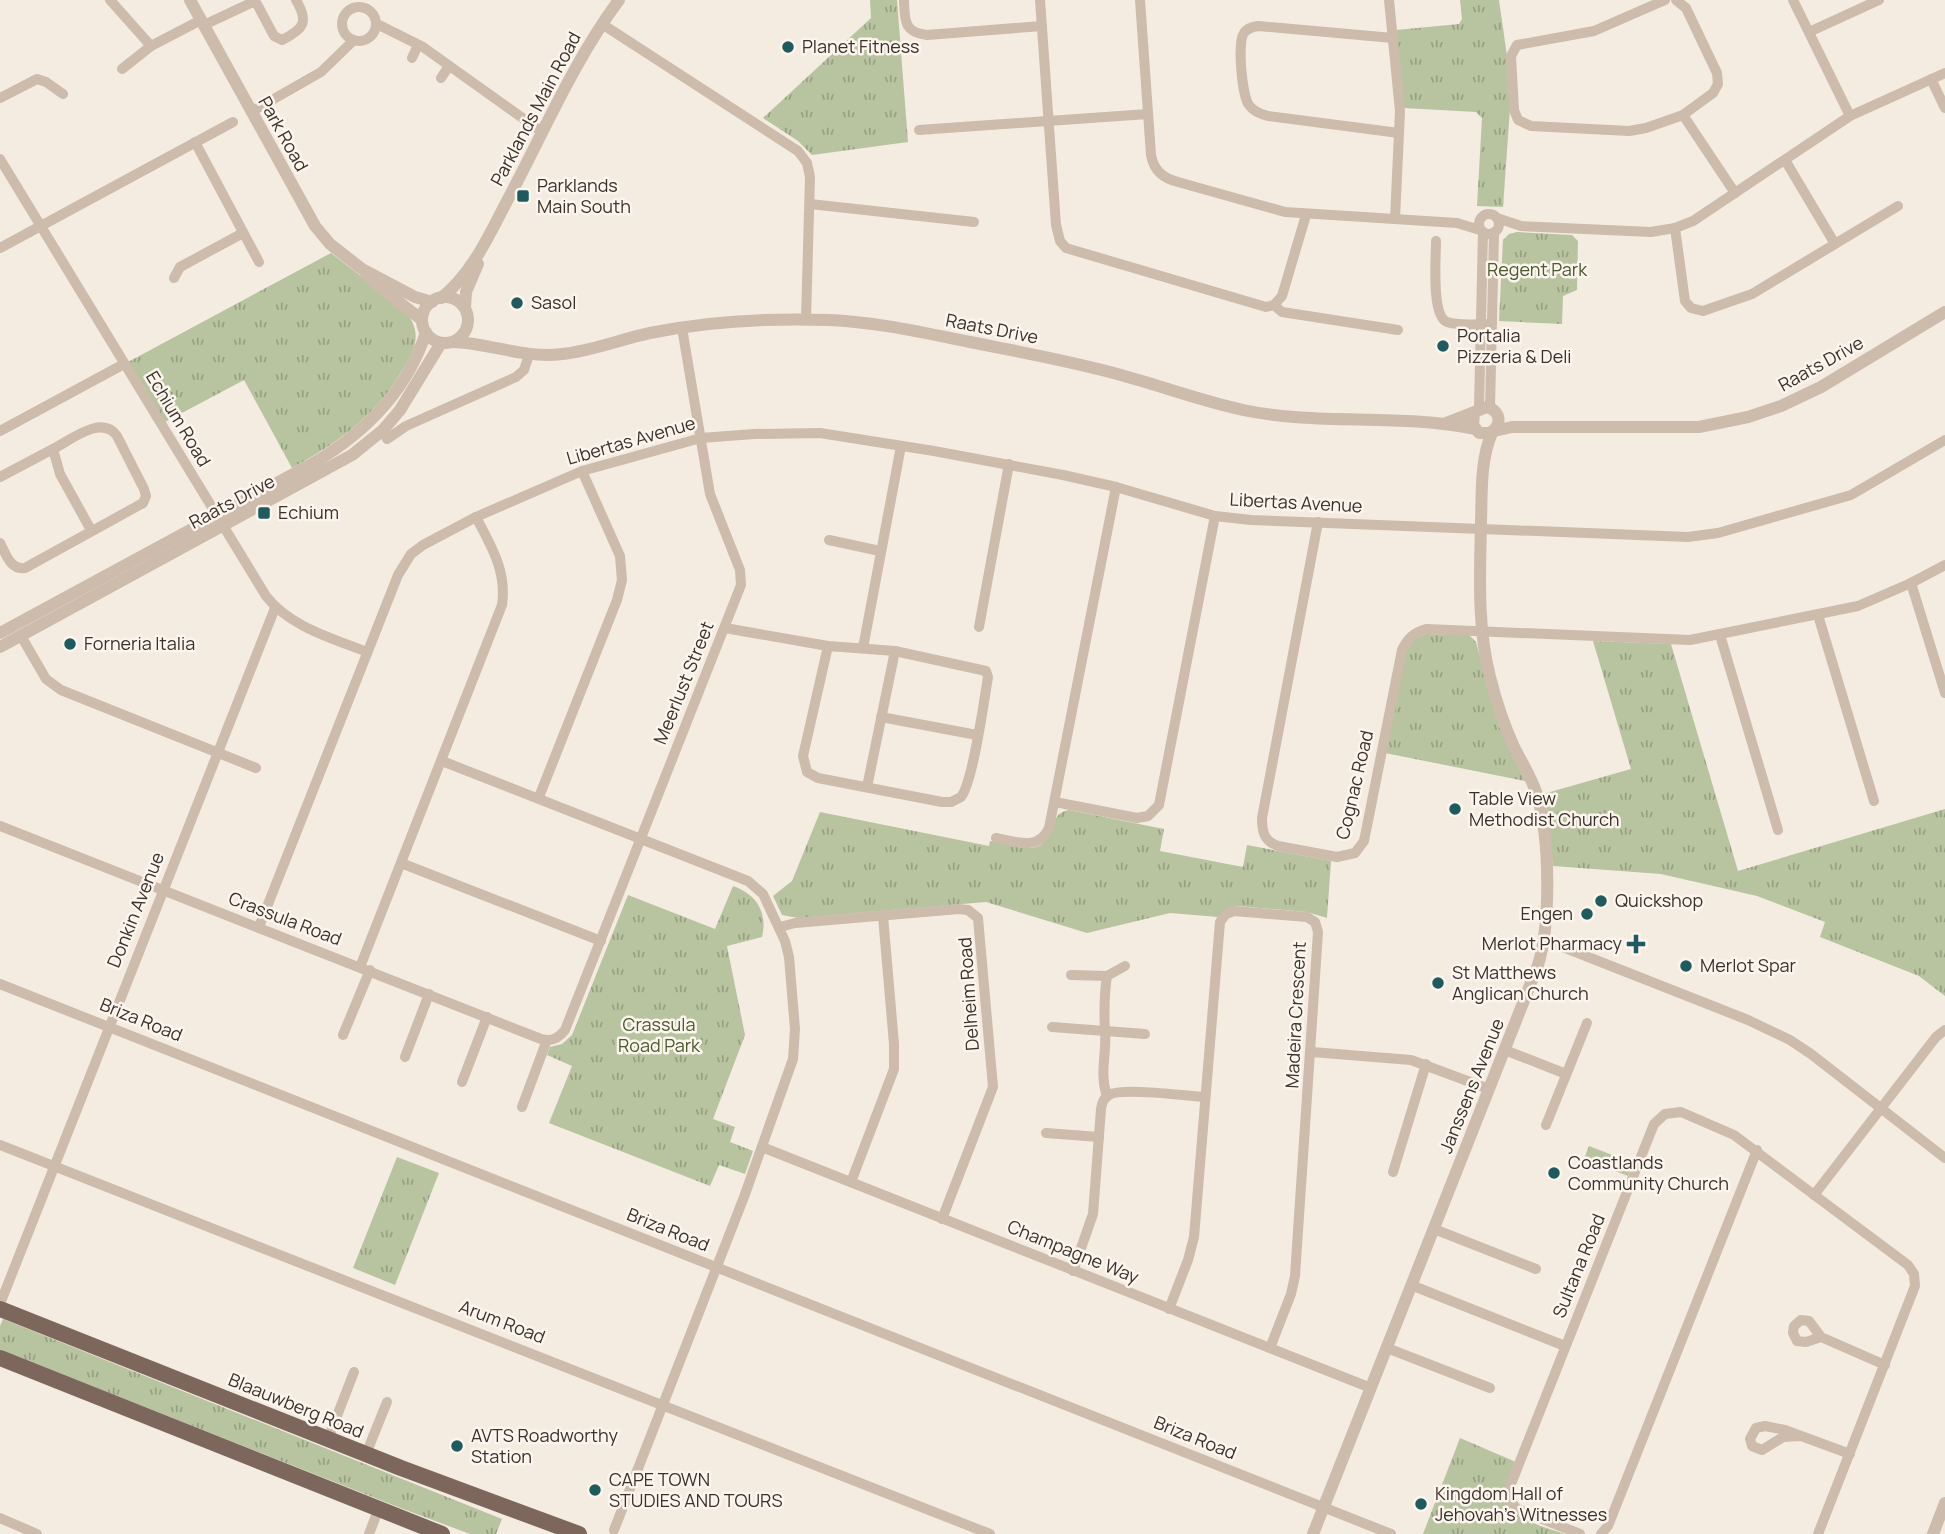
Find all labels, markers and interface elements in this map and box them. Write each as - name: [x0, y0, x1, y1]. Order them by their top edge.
- street label: Parklands Main Road: [484, 28, 586, 190]
- place label: Planet Fitness: [802, 34, 920, 58]
- marker: Planet Fitness: [780, 39, 796, 55]
- street label: Park Road: [253, 92, 314, 175]
- place label: Parklands Main South: [537, 173, 631, 218]
- marker: Parklands Main South: [515, 188, 531, 204]
- park label: Regent Park: [1487, 257, 1588, 281]
- place label: Sasol: [531, 290, 576, 314]
- marker: Sasol: [509, 295, 525, 311]
- street label: Raats Drive: [944, 307, 1040, 349]
- place label: Portalia Pizzeria & Deli: [1457, 323, 1572, 368]
- street label: Raats Drive: [1774, 330, 1867, 396]
- marker: Portalia Pizzeria & Deli: [1435, 338, 1451, 354]
- street label: Echium Road: [141, 366, 217, 471]
- street label: Libertas Avenue: [564, 410, 698, 470]
- street label: Raats Drive: [185, 469, 279, 534]
- street label: Libertas Avenue: [1229, 487, 1363, 517]
- place label: Echium: [278, 500, 339, 524]
- marker: Echium: [256, 505, 272, 521]
- street label: Meerlust Street: [647, 618, 719, 748]
- place label: Forneria Italia: [84, 631, 195, 655]
- marker: Forneria Italia: [62, 636, 78, 652]
- street label: Cognac Road: [1330, 728, 1378, 842]
- place label: Table View Methodist Church: [1469, 786, 1620, 831]
- marker: Table View Methodist Church: [1447, 801, 1463, 817]
- street label: Donkin Avenue: [101, 848, 169, 971]
- street label: Crassula Road: [225, 886, 345, 951]
- place label: Quickshop: [1615, 888, 1703, 912]
- marker: Quickshop: [1593, 893, 1609, 909]
- place label: Engen: [1520, 901, 1573, 925]
- marker: Engen: [1579, 906, 1595, 922]
- place label: Merlot Pharmacy: [1482, 931, 1622, 955]
- street label: Delheim Road: [952, 936, 984, 1052]
- marker: Merlot Pharmacy: [1628, 936, 1644, 952]
- street label: Madeira Crescent: [1279, 941, 1311, 1089]
- place label: Merlot Spar: [1700, 953, 1797, 977]
- marker: Merlot Spar: [1678, 958, 1694, 974]
- place label: St Matthews Anglican Church: [1452, 960, 1589, 1005]
- marker: St Matthews Anglican Church: [1430, 975, 1446, 991]
- street label: Briza Road: [97, 992, 186, 1046]
- park label: Crassula Road Park: [618, 1012, 701, 1057]
- street label: Janssens Avenue: [1433, 1015, 1509, 1157]
- place label: Coastlands Community Church: [1568, 1150, 1729, 1195]
- marker: Coastlands Community Church: [1546, 1165, 1562, 1181]
- street label: Briza Road: [624, 1202, 713, 1256]
- street label: Sultana Road: [1546, 1210, 1610, 1321]
- street label: Champagne Way: [1004, 1214, 1143, 1289]
- street label: Arum Road: [456, 1294, 549, 1348]
- street label: Blaauwberg Road: [225, 1367, 368, 1443]
- street label: Briza Road: [1151, 1410, 1240, 1464]
- place label: AVTS Roadworthy Station: [471, 1423, 619, 1468]
- marker: AVTS Roadworthy Station: [449, 1438, 465, 1454]
- place label: CAPE TOWN STUDIES AND TOURS: [609, 1467, 783, 1512]
- place label: Kingdom Hall of Jehovah's Witnesses: [1435, 1481, 1607, 1526]
- marker: CAPE TOWN STUDIES AND TOURS: [587, 1482, 603, 1498]
- marker: Kingdom Hall of Jehovah's Witnesses: [1413, 1496, 1429, 1512]

